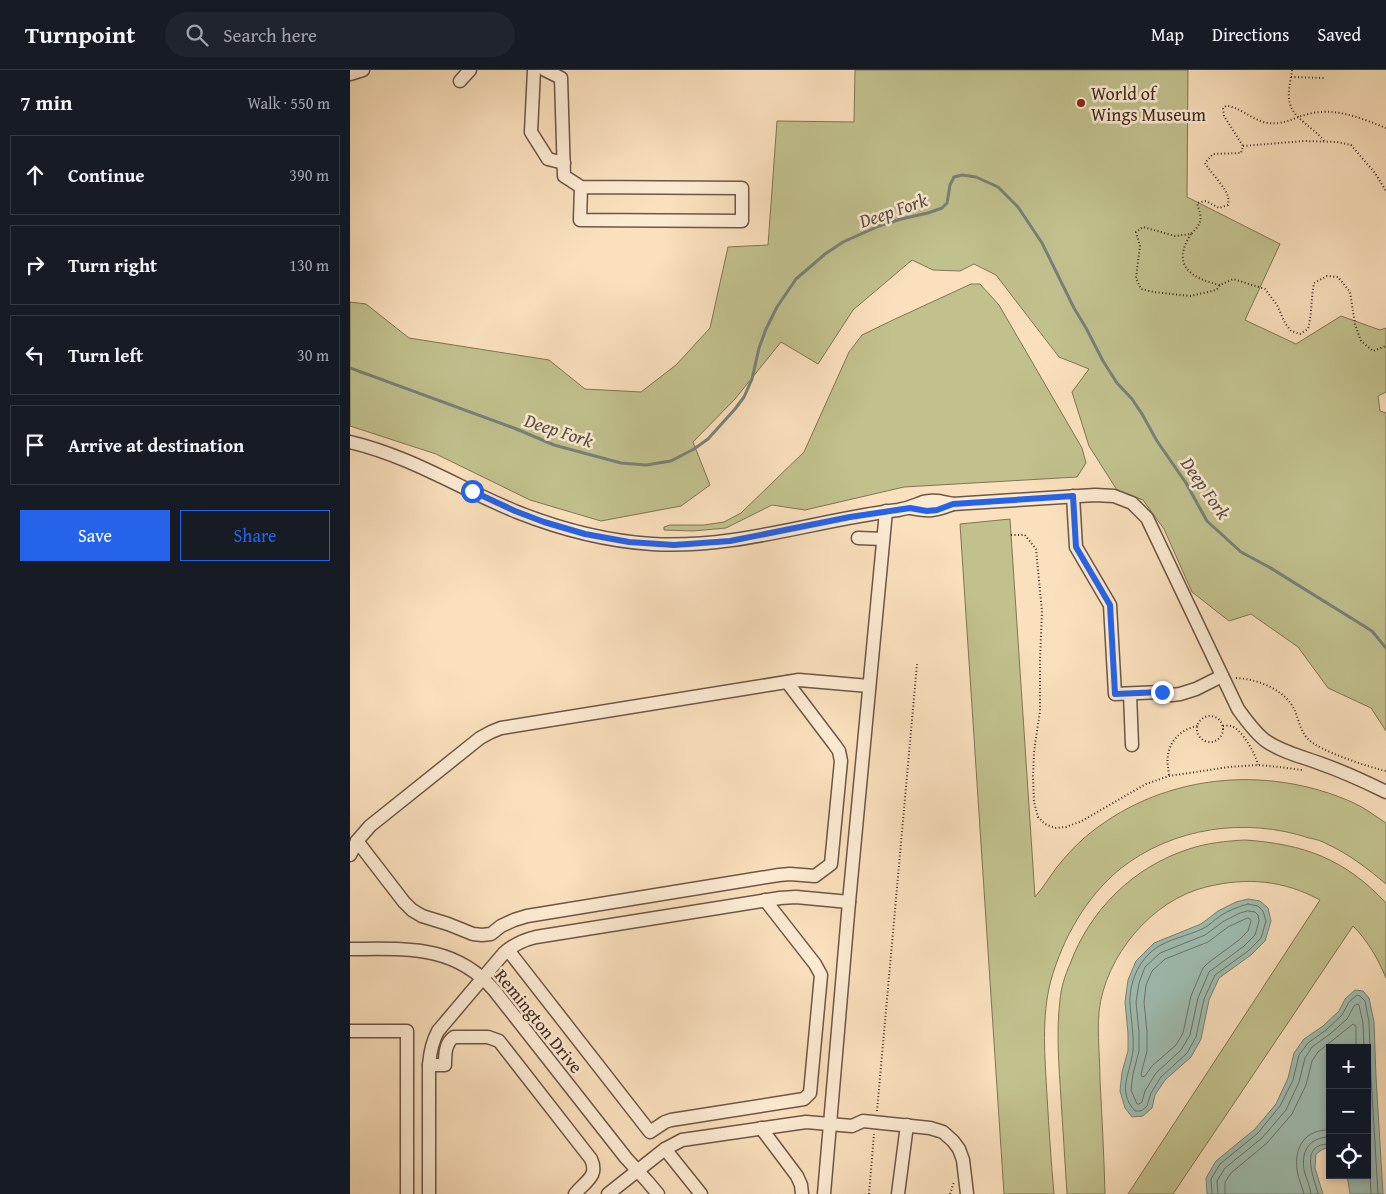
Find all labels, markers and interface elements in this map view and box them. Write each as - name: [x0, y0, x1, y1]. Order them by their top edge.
- search box: [165, 12, 515, 57]
- text: Turnpoint: [25, 17, 135, 52]
- icon: search: [183, 21, 211, 49]
- text: Search here: [223, 21, 317, 49]
- text: Map: [1151, 21, 1184, 48]
- text: Directions: [1212, 21, 1289, 48]
- text: Saved: [1317, 21, 1361, 48]
- place label: World of Wings Museum: [1091, 80, 1206, 128]
- text: 7 min: [20, 87, 72, 118]
- text: Walk · 550 m: [247, 91, 330, 115]
- marker: World of Wings Museum: [1075, 97, 1087, 109]
- icon: ahead: [21, 161, 49, 189]
- text: Continue: [68, 161, 145, 189]
- text: 390 m: [289, 163, 329, 187]
- water label: Deep Fork: [854, 185, 931, 235]
- icon: right: [21, 251, 49, 279]
- text: Turn right: [68, 251, 157, 279]
- text: 130 m: [289, 253, 329, 277]
- icon: left: [21, 341, 49, 369]
- text: Turn left: [68, 341, 143, 369]
- text: 30 m: [297, 343, 329, 367]
- water label: Deep Fork: [520, 405, 597, 454]
- icon: arrive: [21, 431, 49, 459]
- text: Arrive at destination: [68, 431, 244, 459]
- water label: Deep Fork: [1174, 450, 1238, 525]
- route start: [461, 480, 484, 503]
- button: Save: [20, 510, 170, 561]
- button: Share: [180, 510, 330, 561]
- route end: [1151, 681, 1174, 704]
- street label: Remington Drive: [488, 963, 590, 1079]
- map controls: [1326, 1044, 1371, 1179]
- button: +: [1326, 1044, 1371, 1089]
- button: −: [1326, 1089, 1371, 1134]
- button: locate: [1326, 1134, 1371, 1179]

